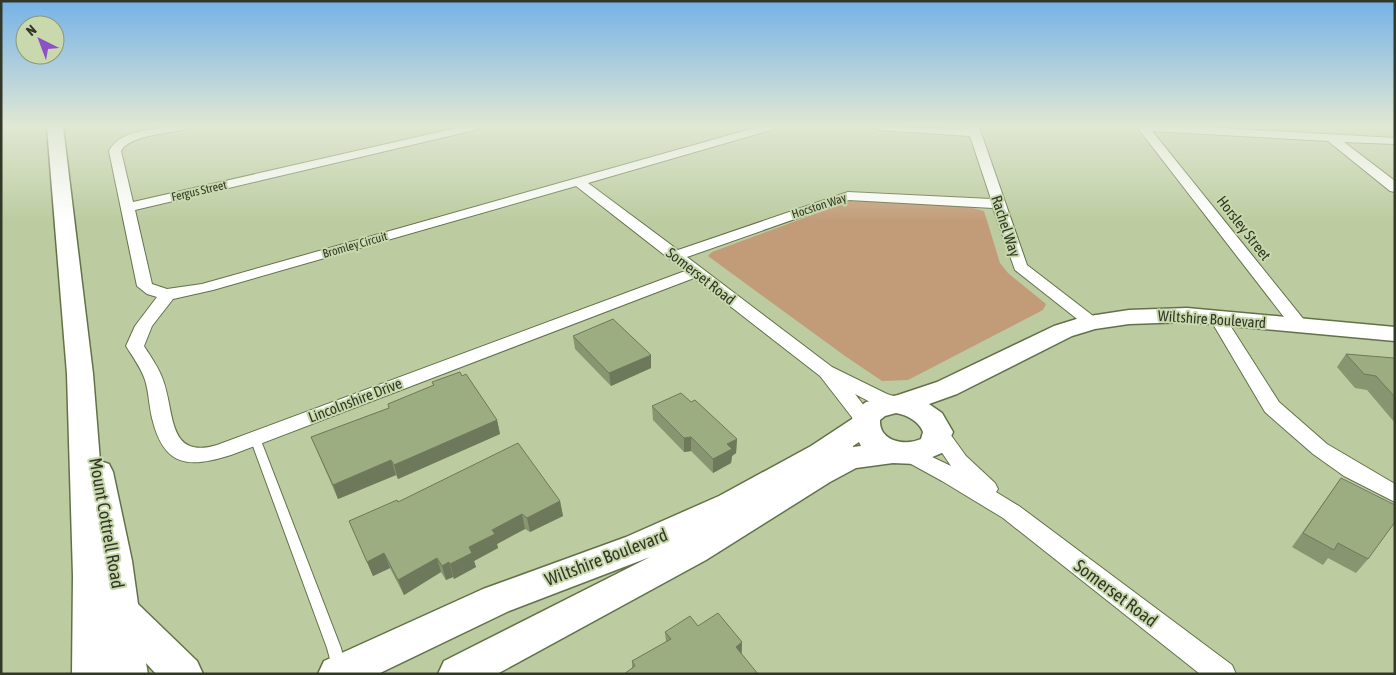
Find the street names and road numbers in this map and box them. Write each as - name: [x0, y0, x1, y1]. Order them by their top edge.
- street label: Fergus Street: [170, 178, 229, 204]
- street label: Hocston Way: [790, 191, 848, 221]
- street label: Horsley Street: [1214, 192, 1274, 264]
- street label: Rachel Way: [988, 193, 1024, 259]
- street label: Bromley Circuit: [321, 229, 389, 261]
- street label: Somerset Road: [663, 244, 739, 308]
- street label: Wiltshire Boulevard: [1157, 307, 1267, 331]
- street label: Lincolnshire Drive: [306, 374, 404, 426]
- street label: Mount Cottrell Road: [85, 456, 129, 590]
- street label: Wiltshire Boulevard: [542, 524, 670, 590]
- street label: Somerset Road: [1070, 555, 1162, 631]

